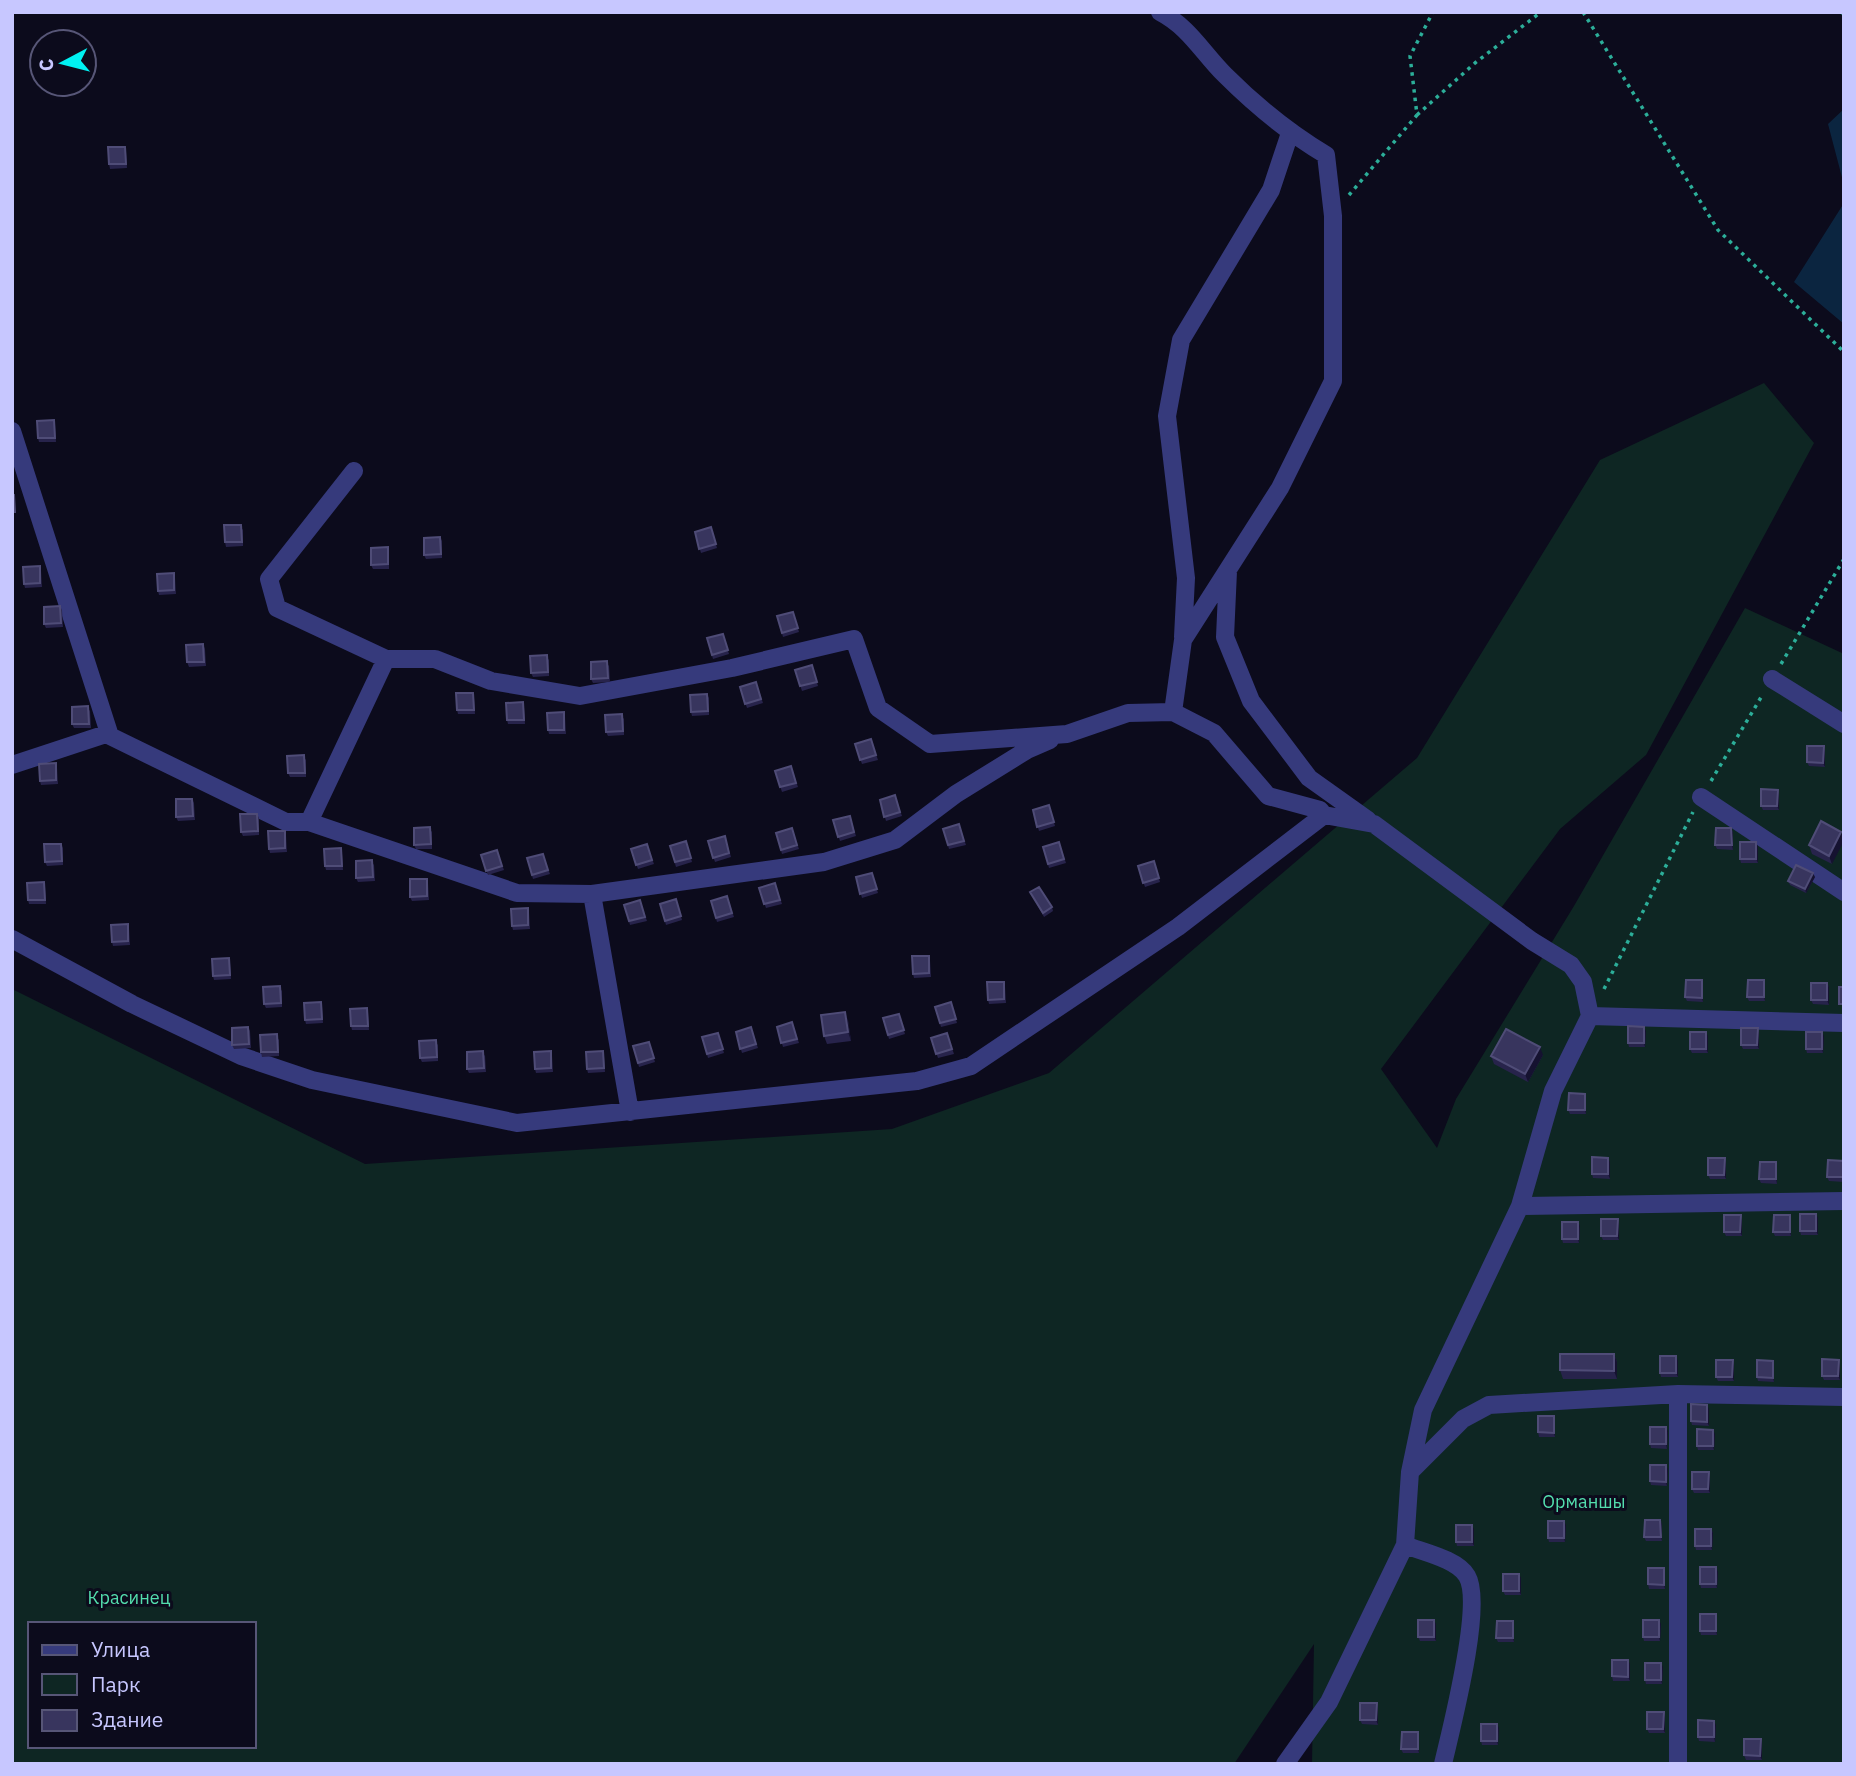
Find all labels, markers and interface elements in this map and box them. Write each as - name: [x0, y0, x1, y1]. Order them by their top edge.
- north arrow: [28, 28, 98, 98]
- text: С: [33, 57, 59, 73]
- park label: Орманшы: [1542, 1490, 1626, 1513]
- park label: Красинец: [88, 1586, 171, 1609]
- legend: [28, 1622, 256, 1748]
- text: Улица: [91, 1635, 150, 1663]
- text: Парк: [91, 1670, 141, 1698]
- text: Здание: [91, 1705, 163, 1733]

